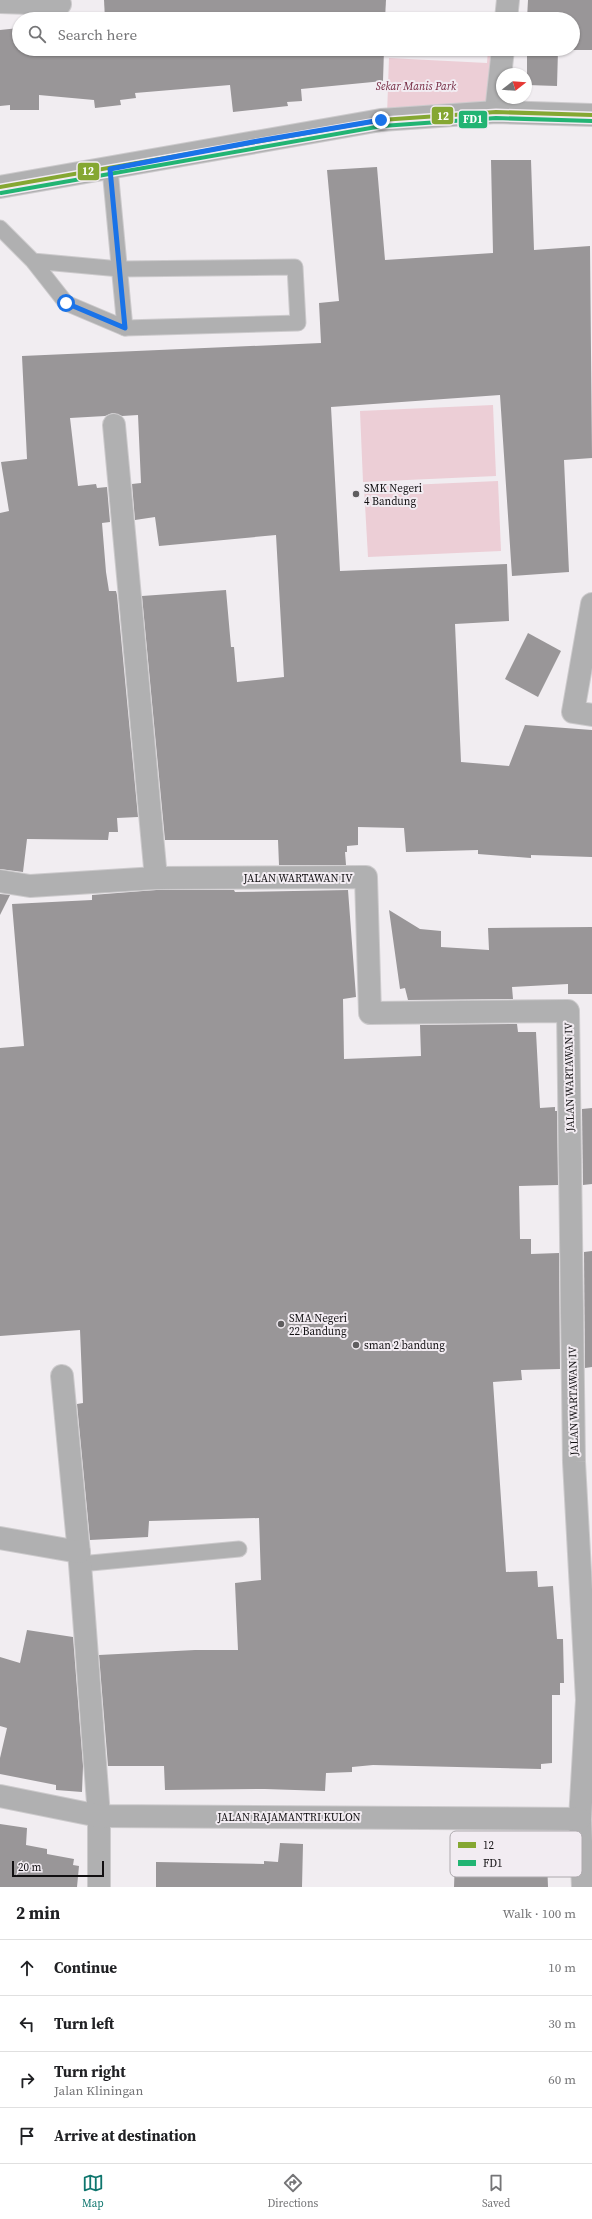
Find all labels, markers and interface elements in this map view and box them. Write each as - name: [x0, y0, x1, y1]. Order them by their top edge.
- search box: [12, 12, 580, 56]
- icon: search: [26, 23, 48, 45]
- text: Search here: [58, 24, 137, 45]
- north arrow: [496, 68, 532, 104]
- park label: Sekar Manis Park: [376, 79, 457, 94]
- line badge: 12: [431, 106, 454, 125]
- text: 12: [437, 109, 449, 124]
- line badge: FD1: [458, 110, 488, 129]
- route end: [372, 111, 390, 129]
- text: FD1: [463, 112, 483, 127]
- line badge: 12: [77, 162, 100, 181]
- text: 12: [82, 164, 94, 179]
- route start: [57, 294, 75, 312]
- place label: SMK Negeri 4 Bandung: [364, 481, 422, 509]
- marker: SMK Negeri 4 Bandung: [351, 489, 361, 499]
- street label: JALAN WARTAWAN IV: [242, 871, 353, 886]
- street label: JALAN WARTAWAN IV: [561, 1022, 578, 1133]
- place label: SMA Negeri 22 Bandung: [289, 1311, 347, 1339]
- marker: SMA Negeri 22 Bandung: [276, 1319, 286, 1329]
- place label: sman 2 bandung: [364, 1338, 445, 1353]
- marker: sman 2 bandung: [351, 1340, 361, 1350]
- street label: JALAN WARTAWAN IV: [565, 1346, 582, 1457]
- street label: JALAN RAJAMANTRI KULON: [216, 1810, 361, 1825]
- legend: [450, 1831, 582, 1877]
- text: 12: [483, 1838, 494, 1853]
- text: FD1: [483, 1856, 503, 1871]
- scale bar: [12, 1859, 104, 1878]
- text: 20 m: [18, 1860, 41, 1875]
- text: 2 min: [16, 1901, 60, 1925]
- text: Walk · 100 m: [503, 1905, 576, 1922]
- icon: ahead: [16, 1957, 38, 1979]
- text: Continue: [54, 1957, 117, 1978]
- text: 10 m: [548, 1959, 576, 1976]
- icon: left: [16, 2013, 38, 2035]
- text: Turn left: [54, 2013, 114, 2034]
- text: 30 m: [548, 2015, 576, 2032]
- text: Turn right: [54, 2061, 126, 2082]
- icon: right: [16, 2069, 38, 2091]
- text: 60 m: [548, 2071, 576, 2088]
- text: Jalan Kliningan: [54, 2082, 143, 2099]
- icon: arrive: [16, 2125, 38, 2147]
- text: Arrive at destination: [54, 2125, 196, 2146]
- tab: Map: [82, 2172, 104, 2211]
- tab: Directions: [267, 2172, 318, 2211]
- tab: Saved: [482, 2172, 510, 2211]

